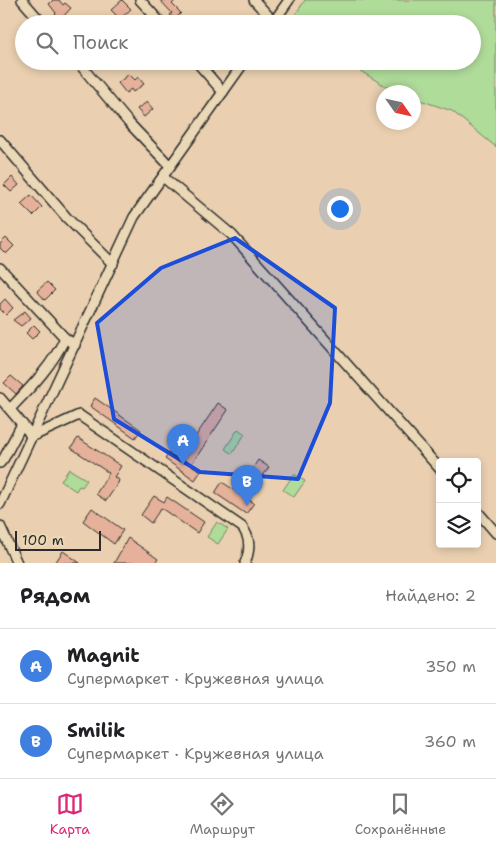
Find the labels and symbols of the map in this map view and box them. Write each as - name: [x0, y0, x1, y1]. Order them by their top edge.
- north arrow: [376, 85, 421, 130]
- your location: [327, 196, 353, 222]
- pin: A: [167, 424, 199, 465]
- pin: B: [231, 465, 263, 506]
- scale bar: [15, 528, 101, 551]

